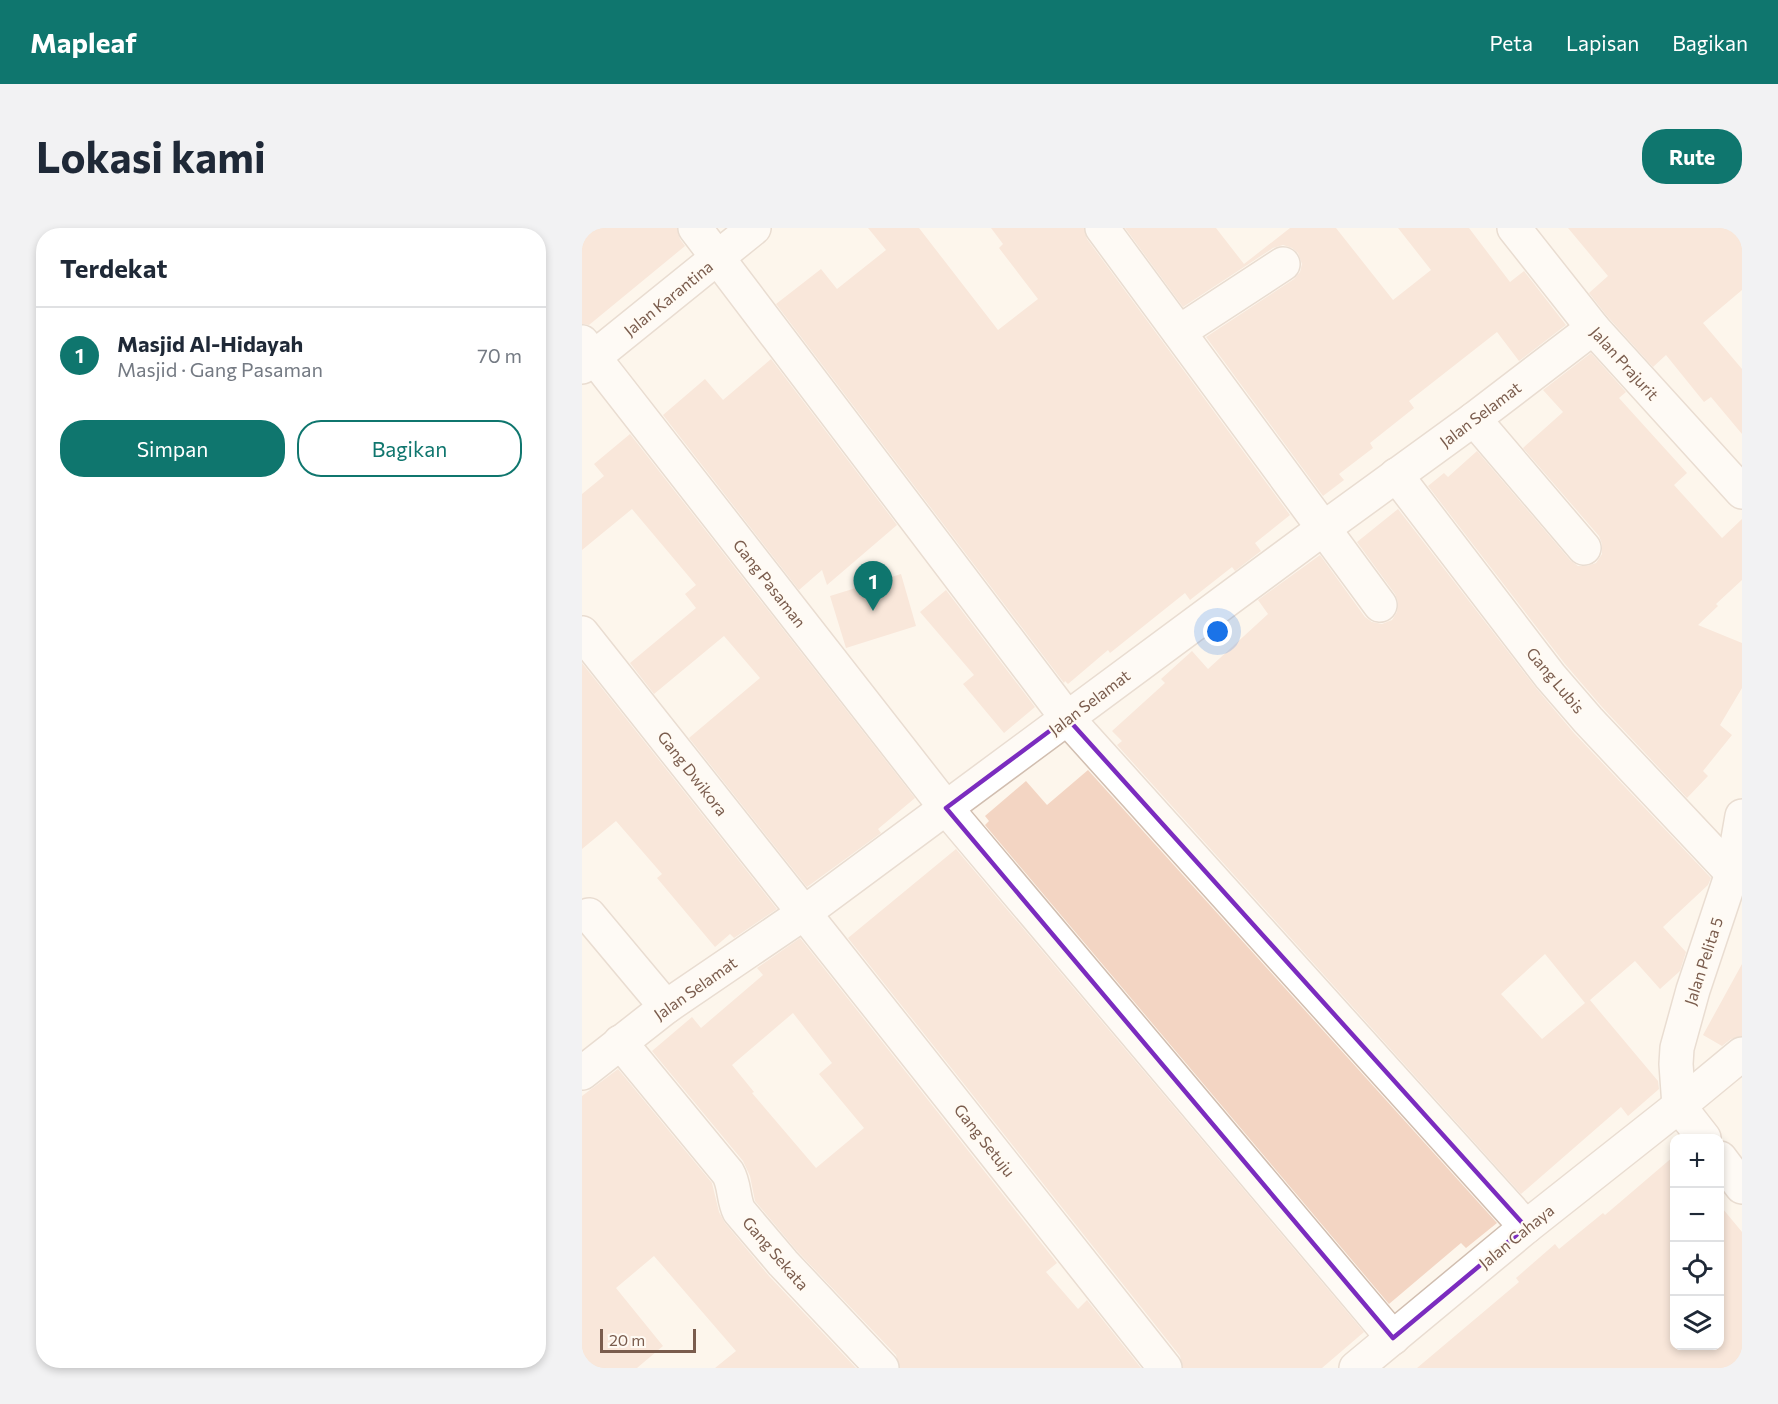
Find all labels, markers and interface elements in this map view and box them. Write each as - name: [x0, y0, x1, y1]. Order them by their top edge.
- text: Mapleaf: [30, 25, 137, 59]
- text: Peta: [1490, 30, 1533, 55]
- text: Lapisan: [1566, 30, 1639, 55]
- text: Bagikan: [1672, 30, 1748, 55]
- button: Rute: [1642, 129, 1742, 184]
- text: Lokasi kami: [36, 130, 266, 182]
- text: Terdekat: [60, 252, 167, 283]
- street label: Jalan Karantina: [620, 256, 716, 340]
- street label: Jalan Prajurit: [1587, 322, 1663, 404]
- text: Masjid Al-Hidayah: [117, 330, 303, 357]
- text: 1: [75, 343, 84, 367]
- text: 70 m: [477, 343, 522, 367]
- text: Masjid · Gang Pasaman: [117, 357, 323, 381]
- street label: Jalan Selamat: [1436, 377, 1525, 451]
- button: Simpan: [60, 420, 285, 477]
- button: Bagikan: [297, 420, 522, 477]
- street label: Gang Pasaman: [730, 535, 810, 631]
- pin: 1: [854, 562, 892, 611]
- your location: [1203, 617, 1232, 646]
- street label: Gang Lubis: [1523, 643, 1589, 717]
- street label: Jalan Selamat: [1045, 665, 1134, 739]
- street label: Gang Dwikora: [654, 727, 732, 819]
- street label: Jalan Pelita 5: [1680, 915, 1726, 1007]
- street label: Jalan Selamat: [650, 952, 740, 1024]
- street label: Gang Setuju: [951, 1100, 1019, 1180]
- map controls: [1670, 1134, 1724, 1350]
- button: +: [1670, 1134, 1724, 1188]
- button: −: [1670, 1188, 1724, 1242]
- street label: Jalan Cahaya: [1475, 1200, 1557, 1272]
- street label: Gang Sekata: [739, 1213, 813, 1293]
- button: locate: [1670, 1242, 1724, 1296]
- button: layers: [1670, 1296, 1724, 1350]
- scale bar: [600, 1326, 696, 1354]
- text: 20 m: [609, 1330, 645, 1349]

